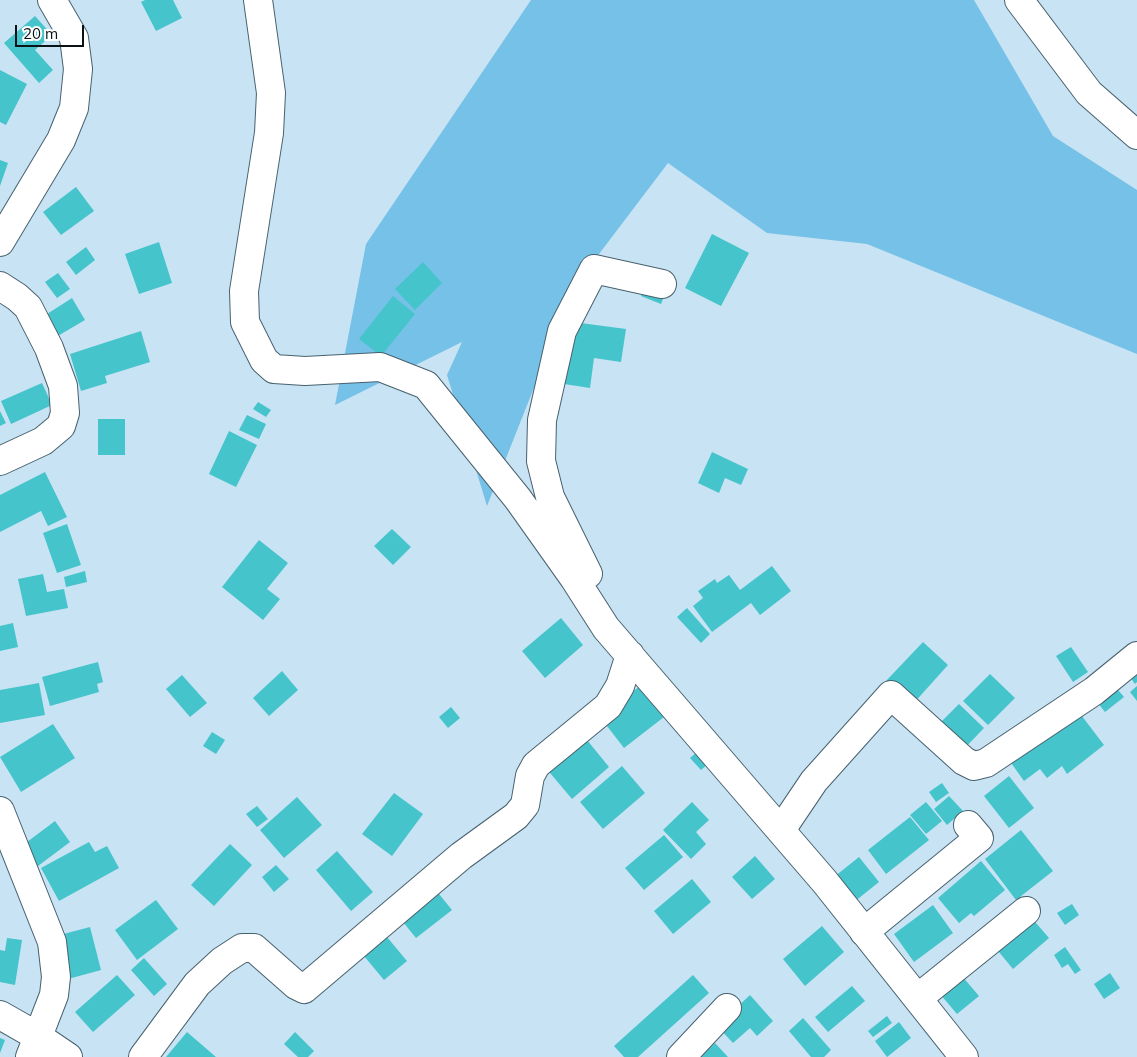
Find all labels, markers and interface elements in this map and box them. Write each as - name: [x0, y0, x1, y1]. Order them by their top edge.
- scale bar: [18, 15, 86, 47]
- text: 20 m: [23, 24, 58, 43]

